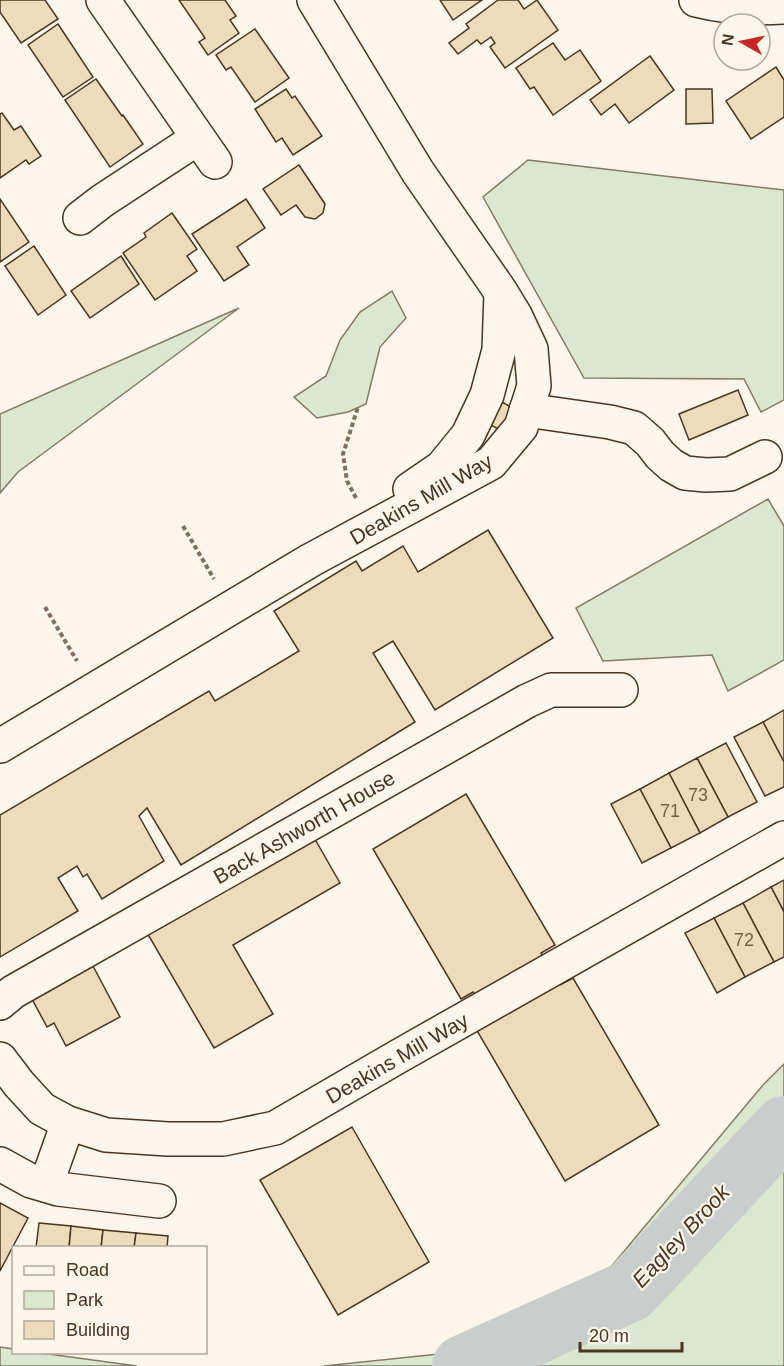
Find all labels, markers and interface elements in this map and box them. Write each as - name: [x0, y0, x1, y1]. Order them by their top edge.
- north arrow: [712, 12, 772, 72]
- text: N: [718, 33, 737, 47]
- street label: Deakins Mill Way: [346, 449, 497, 549]
- street label: Back Ashworth House: [209, 766, 399, 888]
- house number: 73: [688, 785, 708, 805]
- house number: 71: [660, 801, 680, 821]
- house number: 72: [734, 930, 754, 950]
- street label: Deakins Mill Way: [322, 1008, 473, 1108]
- water label: Eagley Brook: [627, 1179, 735, 1292]
- legend: [12, 1246, 207, 1354]
- text: Road: [66, 1260, 109, 1280]
- text: Park: [66, 1290, 104, 1310]
- scale bar: [580, 1315, 682, 1353]
- text: Building: [66, 1320, 130, 1340]
- text: 20 m: [589, 1326, 629, 1346]

